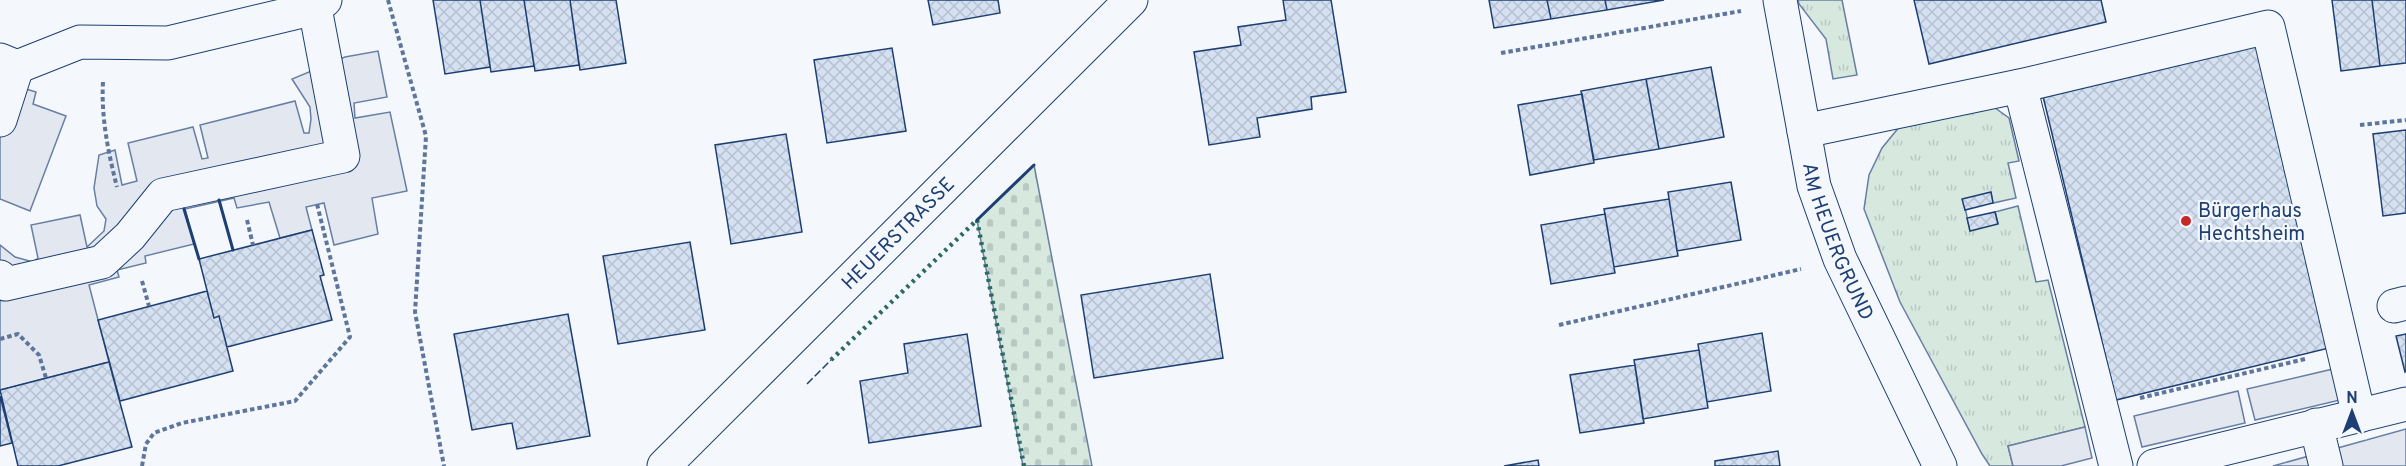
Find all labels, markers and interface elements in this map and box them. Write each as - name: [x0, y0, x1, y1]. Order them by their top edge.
- street label: AM HEUERGRUND: [1795, 161, 1879, 325]
- street label: HEUERSTRASSE: [837, 172, 961, 296]
- place label: Bürgerhaus Hechtsheim: [2198, 199, 2305, 248]
- marker: Bürgerhaus Hechtsheim: [2179, 214, 2193, 228]
- north arrow: [2322, 382, 2382, 442]
- text: N: [2346, 389, 2358, 409]

